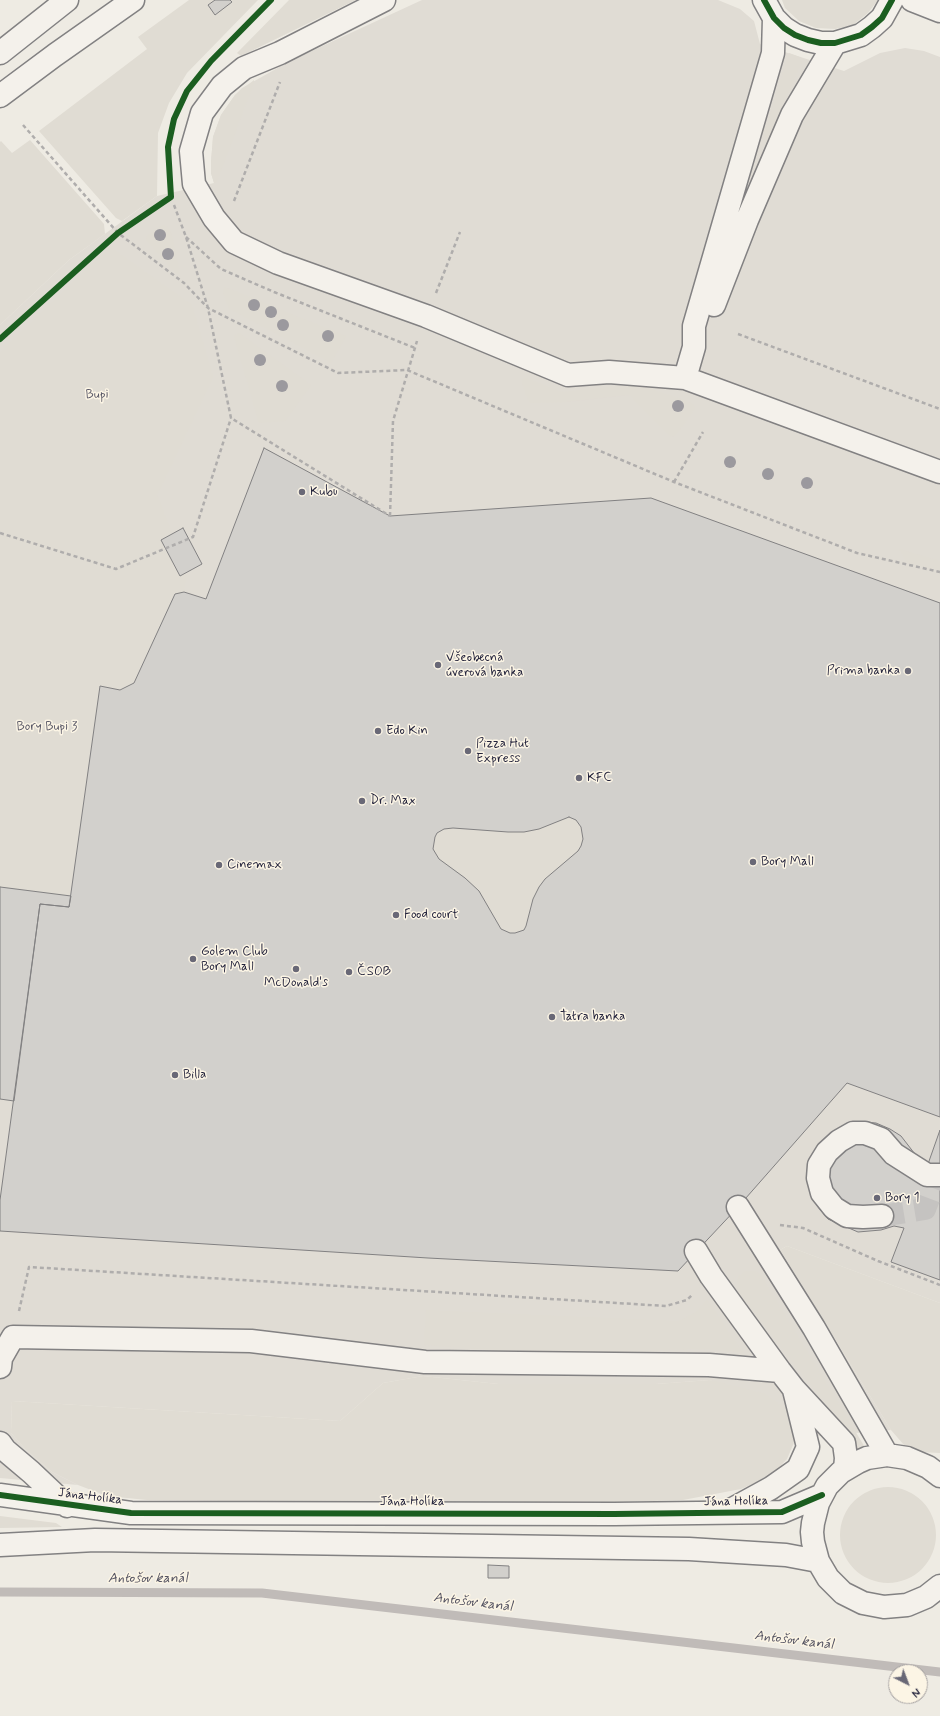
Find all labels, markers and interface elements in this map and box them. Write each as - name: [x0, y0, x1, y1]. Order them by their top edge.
- park label: Bupi: [86, 387, 108, 403]
- place label: Kubu: [310, 484, 337, 500]
- marker: Kubu: [297, 487, 307, 497]
- place label: Všeobecná úverová banka: [446, 650, 523, 681]
- marker: Všeobecná úverová banka: [433, 660, 443, 670]
- place label: Prima banka: [827, 663, 900, 679]
- marker: Prima banka: [903, 666, 913, 676]
- park label: Bory Bupi 3: [17, 719, 77, 735]
- place label: Edo Kin: [386, 723, 428, 739]
- marker: Edo Kin: [373, 726, 383, 736]
- place label: Pizza Hut Express: [476, 736, 529, 767]
- marker: Pizza Hut Express: [463, 746, 473, 756]
- place label: KFC: [587, 770, 612, 786]
- marker: KFC: [574, 773, 584, 783]
- place label: Dr. Max: [370, 793, 415, 809]
- marker: Dr. Max: [357, 796, 367, 806]
- place label: Bory Mall: [761, 854, 814, 870]
- place label: Cinemax: [227, 857, 282, 873]
- marker: Bory Mall: [748, 857, 758, 867]
- marker: Cinemax: [214, 860, 224, 870]
- place label: Food court: [404, 907, 458, 923]
- marker: Food court: [391, 910, 401, 920]
- place label: Golem Club Bory Mall: [201, 944, 268, 975]
- marker: Golem Club Bory Mall: [188, 954, 198, 964]
- marker: McDonald's: [291, 964, 301, 974]
- place label: ČSOB: [357, 964, 391, 980]
- marker: ČSOB: [344, 967, 354, 977]
- place label: McDonald's: [264, 975, 328, 991]
- place label: Tatra banka: [560, 1009, 625, 1025]
- marker: Tatra banka: [547, 1012, 557, 1022]
- place label: Billa: [183, 1067, 206, 1083]
- marker: Billa: [170, 1070, 180, 1080]
- place label: Bory 1: [885, 1190, 919, 1206]
- marker: Bory 1: [872, 1193, 882, 1203]
- street label: Jána Holíka: [57, 1485, 123, 1509]
- street label: Jána Holíka: [380, 1494, 444, 1510]
- street label: Jána Holíka: [704, 1494, 768, 1510]
- water label: Antošov kanál: [108, 1571, 188, 1587]
- water label: Antošov kanál: [432, 1590, 514, 1616]
- water label: Antošov kanál: [753, 1628, 835, 1654]
- north arrow: [888, 1664, 928, 1704]
- text: N: [908, 1685, 923, 1700]

